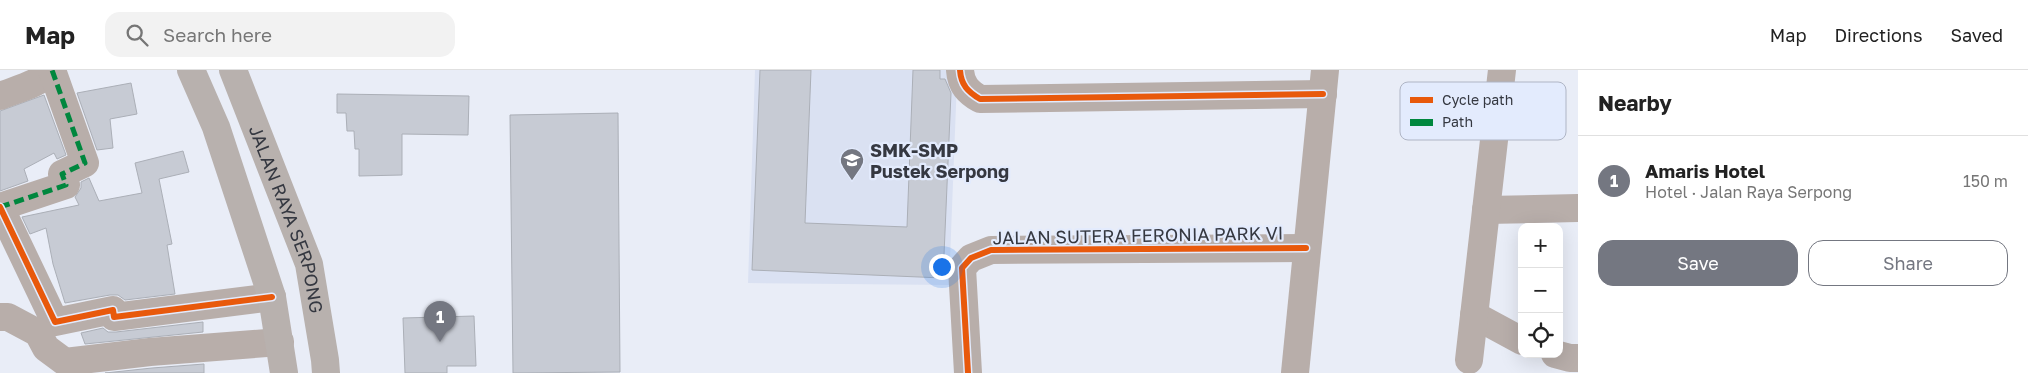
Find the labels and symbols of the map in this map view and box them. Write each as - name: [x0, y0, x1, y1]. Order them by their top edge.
- legend: [1400, 82, 1566, 140]
- text: Cycle path: [1442, 91, 1513, 108]
- text: Path: [1442, 113, 1473, 130]
- street label: JALAN RAYA SERPONG: [245, 122, 328, 315]
- place label: SMK-SMP Pustek Serpong: [870, 139, 1009, 182]
- school or university icon: SMK-SMP Pustek Serpong: [839, 147, 865, 181]
- street label: JALAN SUTERA FERONIA PARK VI: [993, 221, 1283, 249]
- your location: [929, 254, 955, 280]
- pin: 1: [424, 301, 456, 342]

